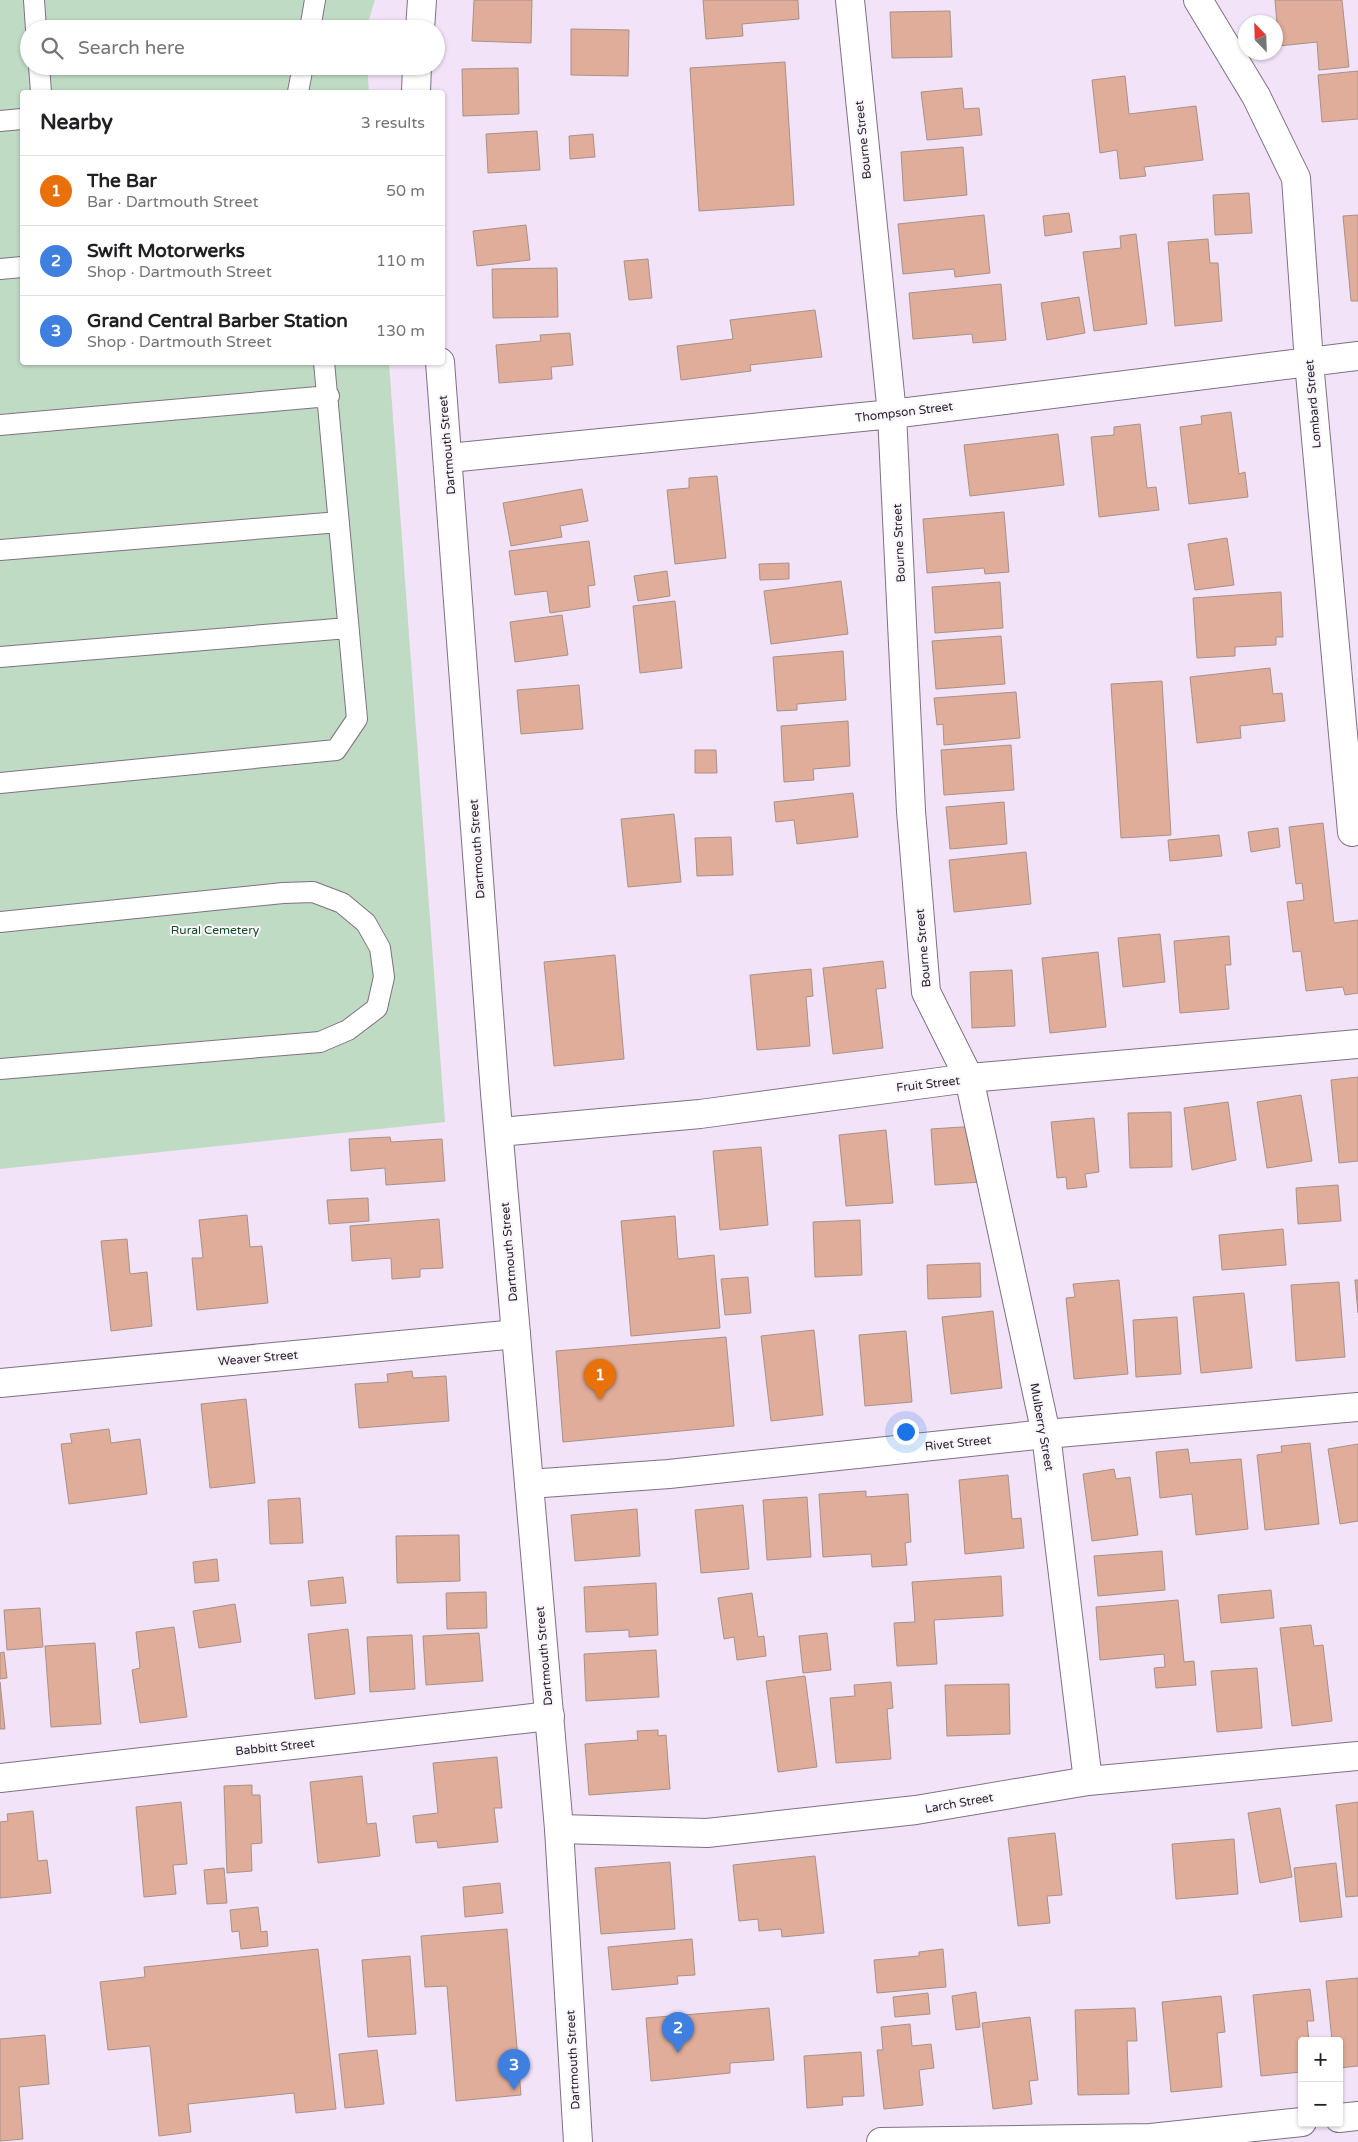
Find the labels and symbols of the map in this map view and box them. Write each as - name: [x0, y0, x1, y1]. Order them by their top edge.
- north arrow: [1238, 15, 1283, 60]
- street label: Bourne Street: [852, 100, 874, 180]
- street label: Lombard Street: [1302, 359, 1324, 449]
- street label: Dartmouth Street: [436, 394, 458, 495]
- street label: Thompson Street: [854, 399, 954, 425]
- street label: Bourne Street: [890, 503, 908, 583]
- street label: Dartmouth Street: [467, 798, 487, 899]
- street label: Bourne Street: [913, 908, 933, 988]
- park label: Rural Cemetery: [171, 923, 260, 937]
- street label: Fruit Street: [895, 1073, 961, 1095]
- street label: Dartmouth Street: [498, 1201, 520, 1302]
- street label: Weaver Street: [217, 1348, 299, 1368]
- pin: 1: [584, 1359, 616, 1400]
- street label: Mulberry Street: [1027, 1382, 1057, 1473]
- your location: [893, 1419, 919, 1445]
- street label: Rivet Street: [924, 1433, 992, 1453]
- street label: Dartmouth Street: [533, 1605, 555, 1706]
- street label: Babbitt Street: [235, 1736, 316, 1758]
- street label: Larch Street: [924, 1790, 995, 1816]
- street label: Dartmouth Street: [563, 2009, 583, 2110]
- pin: 2: [662, 2012, 694, 2053]
- pin: 3: [498, 2049, 530, 2090]

